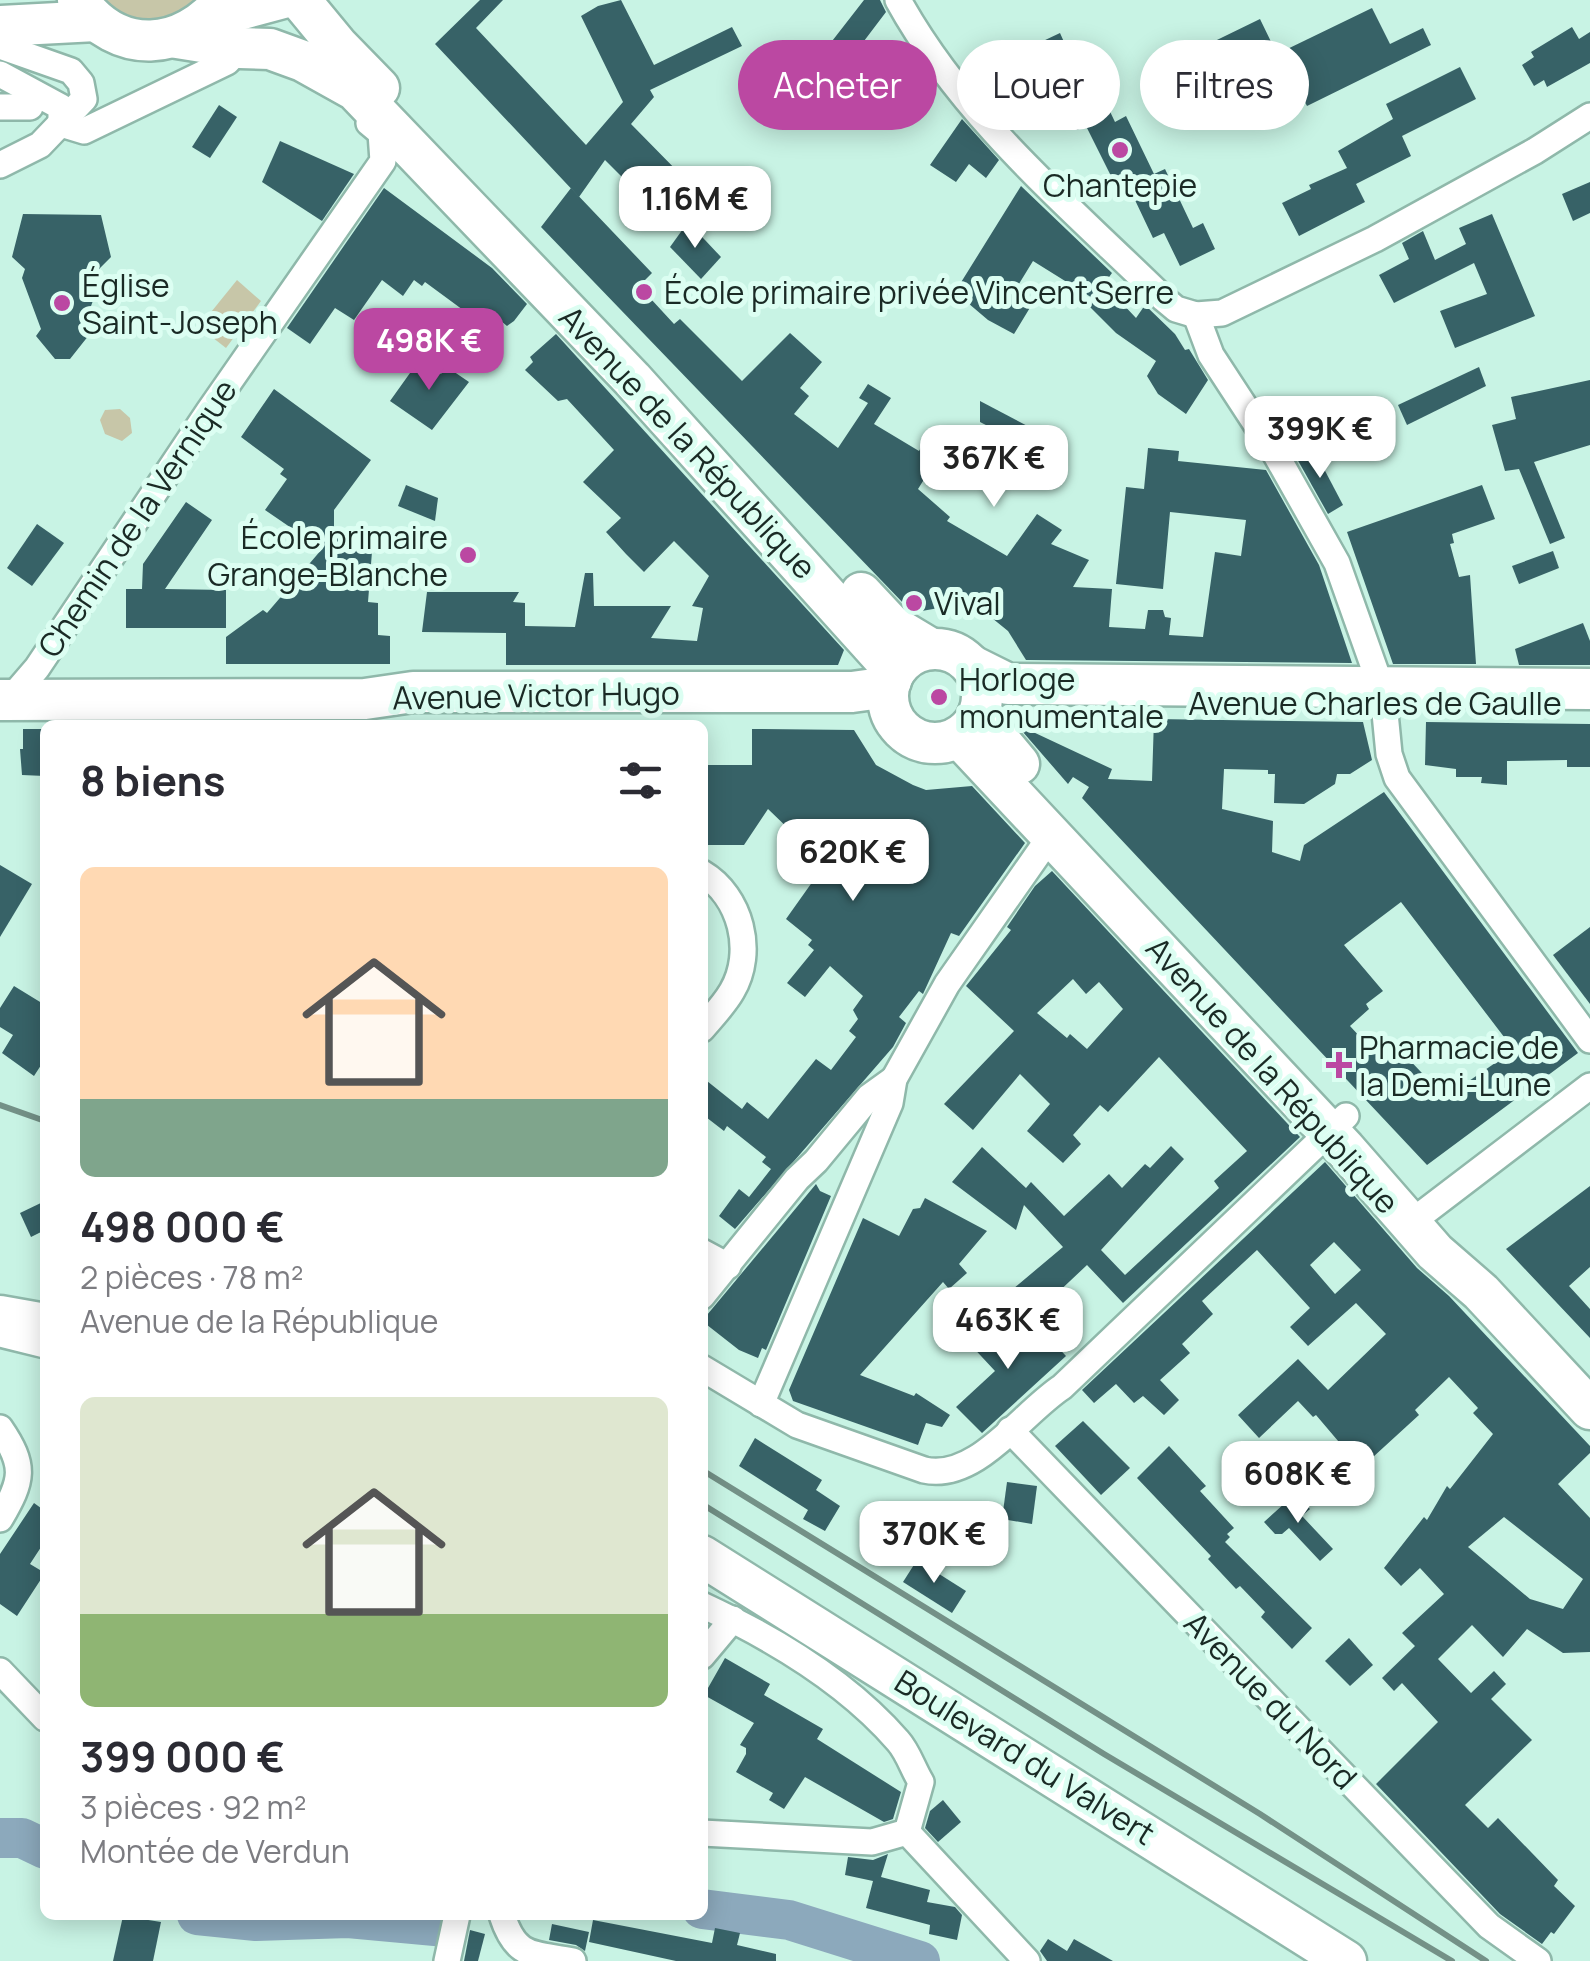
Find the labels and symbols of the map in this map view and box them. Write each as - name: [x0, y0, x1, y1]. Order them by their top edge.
- marker: Chantepie: [1109, 139, 1131, 161]
- place label: Chantepie: [1043, 163, 1197, 207]
- pin: 1.16M €: [603, 166, 787, 251]
- place label: Église Saint-Joseph: [82, 263, 278, 344]
- place label: École primaire privée Vincent Serre: [664, 270, 1174, 314]
- marker: École primaire privée Vincent Serre: [633, 281, 655, 303]
- marker: Église Saint-Joseph: [51, 292, 73, 314]
- street label: Avenue de la République: [550, 296, 826, 588]
- pin: 498K €: [348, 308, 510, 393]
- street label: Chemin de la Vernique: [27, 370, 247, 666]
- pin: 399K €: [1239, 396, 1401, 481]
- pin: 367K €: [913, 425, 1075, 510]
- place label: École primaire Grange-Blanche: [207, 515, 448, 596]
- marker: École primaire Grange-Blanche: [457, 544, 479, 566]
- place label: Vival: [934, 581, 1001, 625]
- marker: Vival: [903, 592, 925, 614]
- place label: Horloge monumentale: [959, 657, 1164, 738]
- street label: Avenue Victor Hugo: [392, 670, 680, 720]
- street label: Avenue Charles de Gaulle: [1188, 681, 1562, 725]
- marker: Horloge monumentale: [928, 686, 950, 708]
- pin: 620K €: [772, 819, 934, 904]
- street label: Avenue de la République: [1137, 927, 1409, 1223]
- place label: Pharmacie de la Demi-Lune: [1359, 1025, 1559, 1106]
- marker: Pharmacie de la Demi-Lune: [1328, 1054, 1350, 1076]
- pin: 463K €: [927, 1287, 1089, 1372]
- pin: 608K €: [1217, 1441, 1379, 1526]
- pin: 370K €: [853, 1501, 1015, 1586]
- street label: Avenue du Nord: [1175, 1602, 1367, 1798]
- street label: Boulevard du Valvert: [887, 1659, 1163, 1855]

